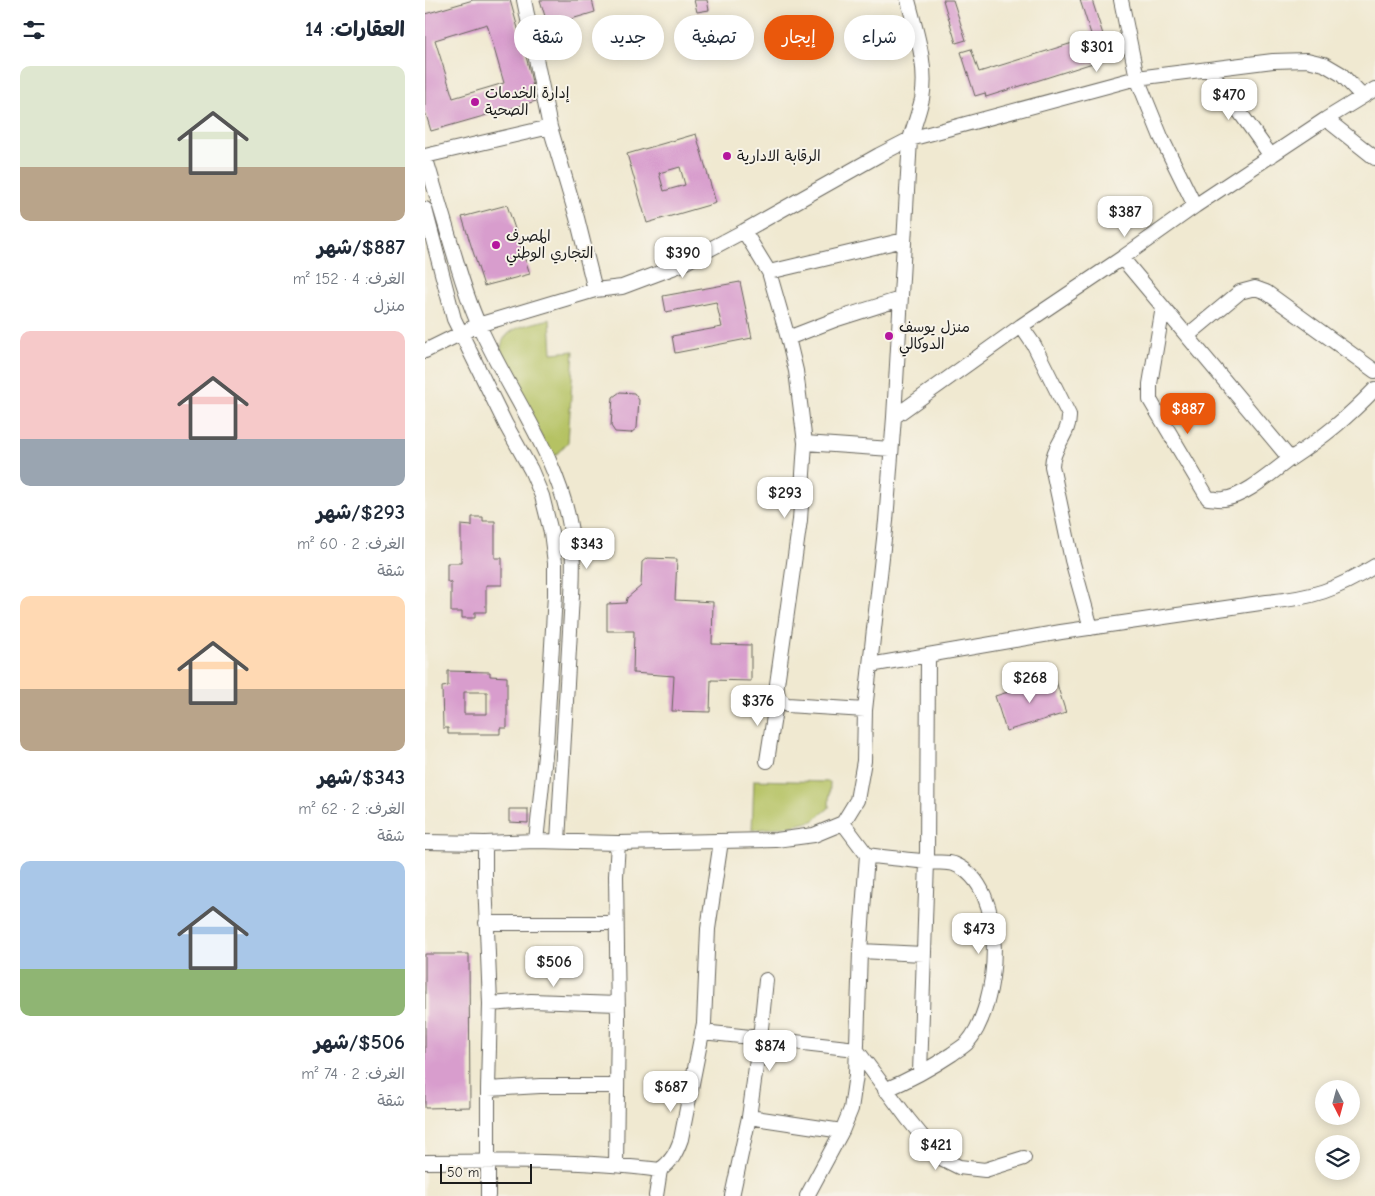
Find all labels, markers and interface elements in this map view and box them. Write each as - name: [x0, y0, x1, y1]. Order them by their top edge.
- chip: شقة: [514, 15, 582, 60]
- chip: جديد: [592, 15, 664, 60]
- chip: تصفية: [674, 15, 754, 60]
- chip: إيجار: [764, 15, 834, 60]
- chip: شراء: [844, 15, 915, 60]
- icon: filters: [20, 16, 48, 44]
- text: العقارات: 14: [305, 17, 405, 41]
- pin: $301: [1067, 30, 1127, 73]
- text: $301: [1081, 38, 1113, 56]
- pin: $470: [1199, 78, 1259, 121]
- place label: إدارة الخدمات الصحية: [485, 84, 570, 119]
- text: $470: [1212, 86, 1246, 104]
- marker: إدارة الخدمات الصحية: [469, 96, 481, 108]
- icon: home: [168, 98, 258, 188]
- place label: الرقابة الادارية: [737, 147, 821, 165]
- marker: الرقابة الادارية: [721, 150, 733, 162]
- pin: $387: [1095, 196, 1155, 238]
- text: $387: [1109, 203, 1141, 221]
- place label: المصرف التجاري الوطني: [506, 227, 594, 266]
- text: $887/شهر: [317, 235, 405, 259]
- pin: $390: [653, 236, 713, 279]
- marker: المصرف التجاري الوطني: [490, 239, 502, 251]
- text: $390: [665, 244, 701, 262]
- text: الغرف: 4 · 152 m²: [293, 270, 405, 288]
- text: منزل: [373, 297, 405, 315]
- place label: منزل يوسف الدوكالي: [899, 318, 970, 357]
- marker: منزل يوسف الدوكالي: [883, 330, 895, 342]
- icon: home: [168, 363, 258, 453]
- pin: $887: [1158, 392, 1218, 435]
- text: $887: [1171, 400, 1205, 418]
- pin: $293: [755, 476, 815, 519]
- text: $293: [768, 484, 802, 502]
- text: $293/شهر: [316, 500, 405, 524]
- pin: $343: [557, 528, 617, 570]
- text: الغرف: 2 · 60 m²: [297, 535, 405, 553]
- text: $343: [571, 535, 603, 553]
- text: شقة: [377, 562, 405, 580]
- icon: home: [168, 628, 258, 718]
- pin: $268: [1000, 662, 1060, 704]
- text: $268: [1013, 669, 1047, 687]
- pin: $376: [728, 684, 788, 727]
- text: $376: [742, 692, 774, 710]
- text: $343/شهر: [318, 765, 405, 789]
- text: الغرف: 2 · 62 m²: [298, 800, 405, 818]
- text: شقة: [377, 827, 405, 845]
- icon: home: [168, 893, 258, 983]
- pin: $473: [949, 912, 1009, 955]
- text: $473: [963, 920, 995, 938]
- pin: $506: [524, 946, 584, 988]
- text: $506: [536, 953, 572, 971]
- text: $506/شهر: [314, 1030, 405, 1054]
- pin: $874: [740, 1030, 800, 1072]
- text: $874: [754, 1037, 786, 1055]
- text: الغرف: 2 · 74 m²: [301, 1065, 405, 1083]
- pin: $687: [641, 1070, 701, 1113]
- text: $687: [654, 1078, 688, 1096]
- north arrow: [1315, 1080, 1360, 1125]
- map controls: [1315, 1080, 1360, 1180]
- text: شقة: [377, 1092, 405, 1110]
- pin: $421: [906, 1128, 966, 1171]
- button: layers: [1315, 1135, 1360, 1180]
- text: $421: [920, 1136, 952, 1154]
- scale bar: [440, 1161, 533, 1184]
- text: 50 m: [447, 1164, 479, 1181]

